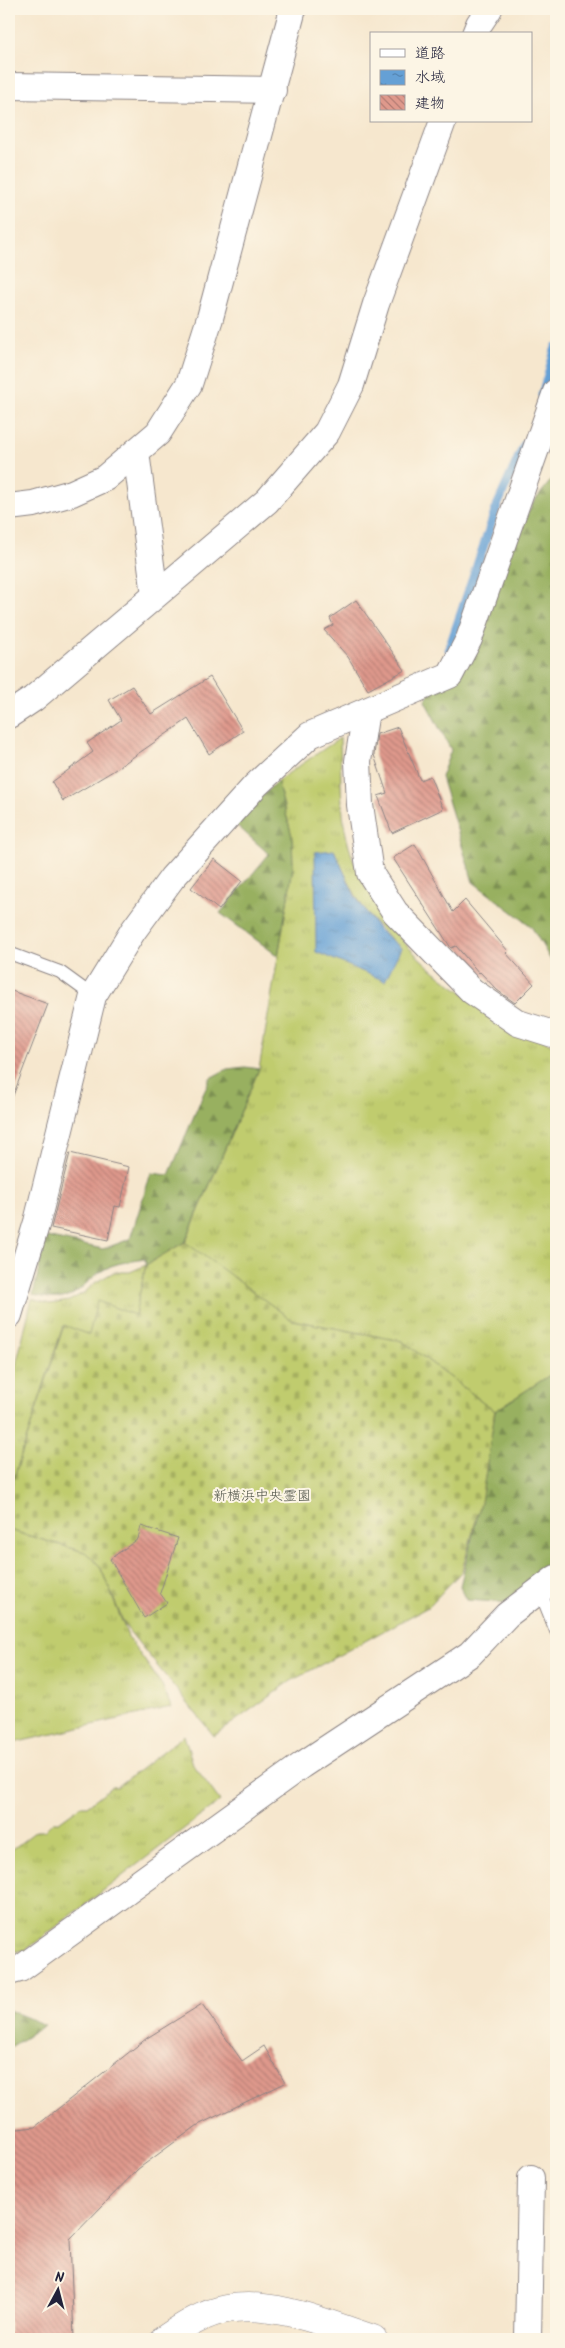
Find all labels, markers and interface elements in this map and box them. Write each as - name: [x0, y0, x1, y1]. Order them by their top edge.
- legend: [370, 32, 532, 122]
- text: 道路: [415, 42, 445, 66]
- text: 水域: [415, 66, 445, 90]
- text: 建物: [415, 92, 445, 116]
- park label: 新横浜中央霊園: [213, 1485, 311, 1507]
- north arrow: [32, 2266, 82, 2316]
- text: N: [54, 2267, 65, 2290]

